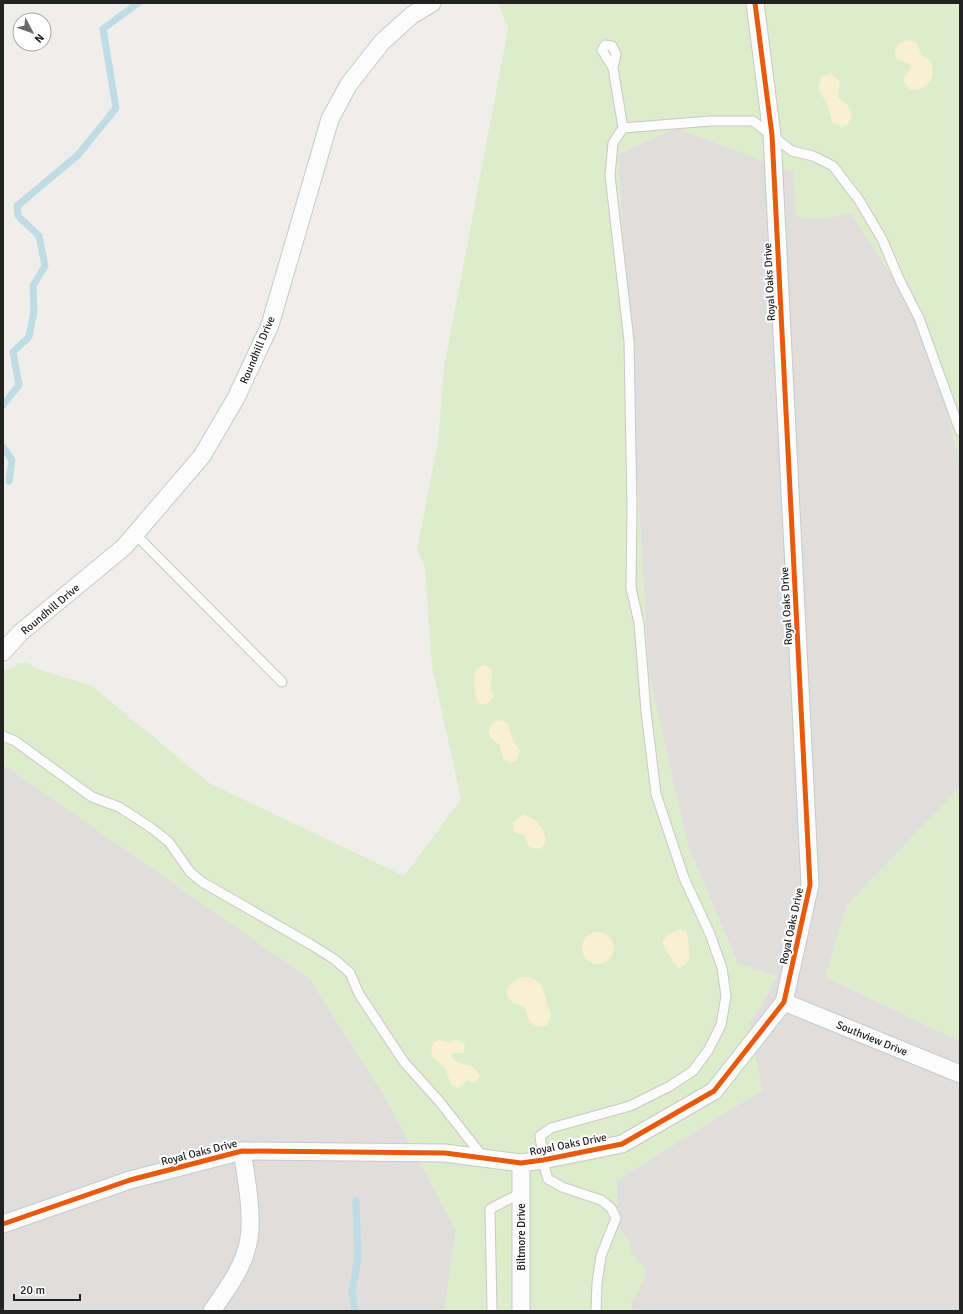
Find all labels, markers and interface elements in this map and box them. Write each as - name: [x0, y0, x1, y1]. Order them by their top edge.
- north arrow: [12, 12, 52, 52]
- text: N: [32, 31, 47, 45]
- street label: Royal Oaks Drive: [761, 243, 778, 321]
- street label: Roundhill Drive: [237, 314, 278, 386]
- street label: Royal Oaks Drive: [778, 567, 795, 645]
- street label: Roundhill Drive: [18, 581, 82, 638]
- street label: Royal Oaks Drive: [777, 886, 806, 966]
- street label: Southview Drive: [834, 1018, 909, 1059]
- street label: Royal Oaks Drive: [528, 1131, 608, 1158]
- street label: Royal Oaks Drive: [160, 1137, 239, 1168]
- street label: Biltmore Drive: [515, 1203, 528, 1271]
- scale bar: [14, 1276, 80, 1302]
- text: 20 m: [20, 1283, 45, 1298]

